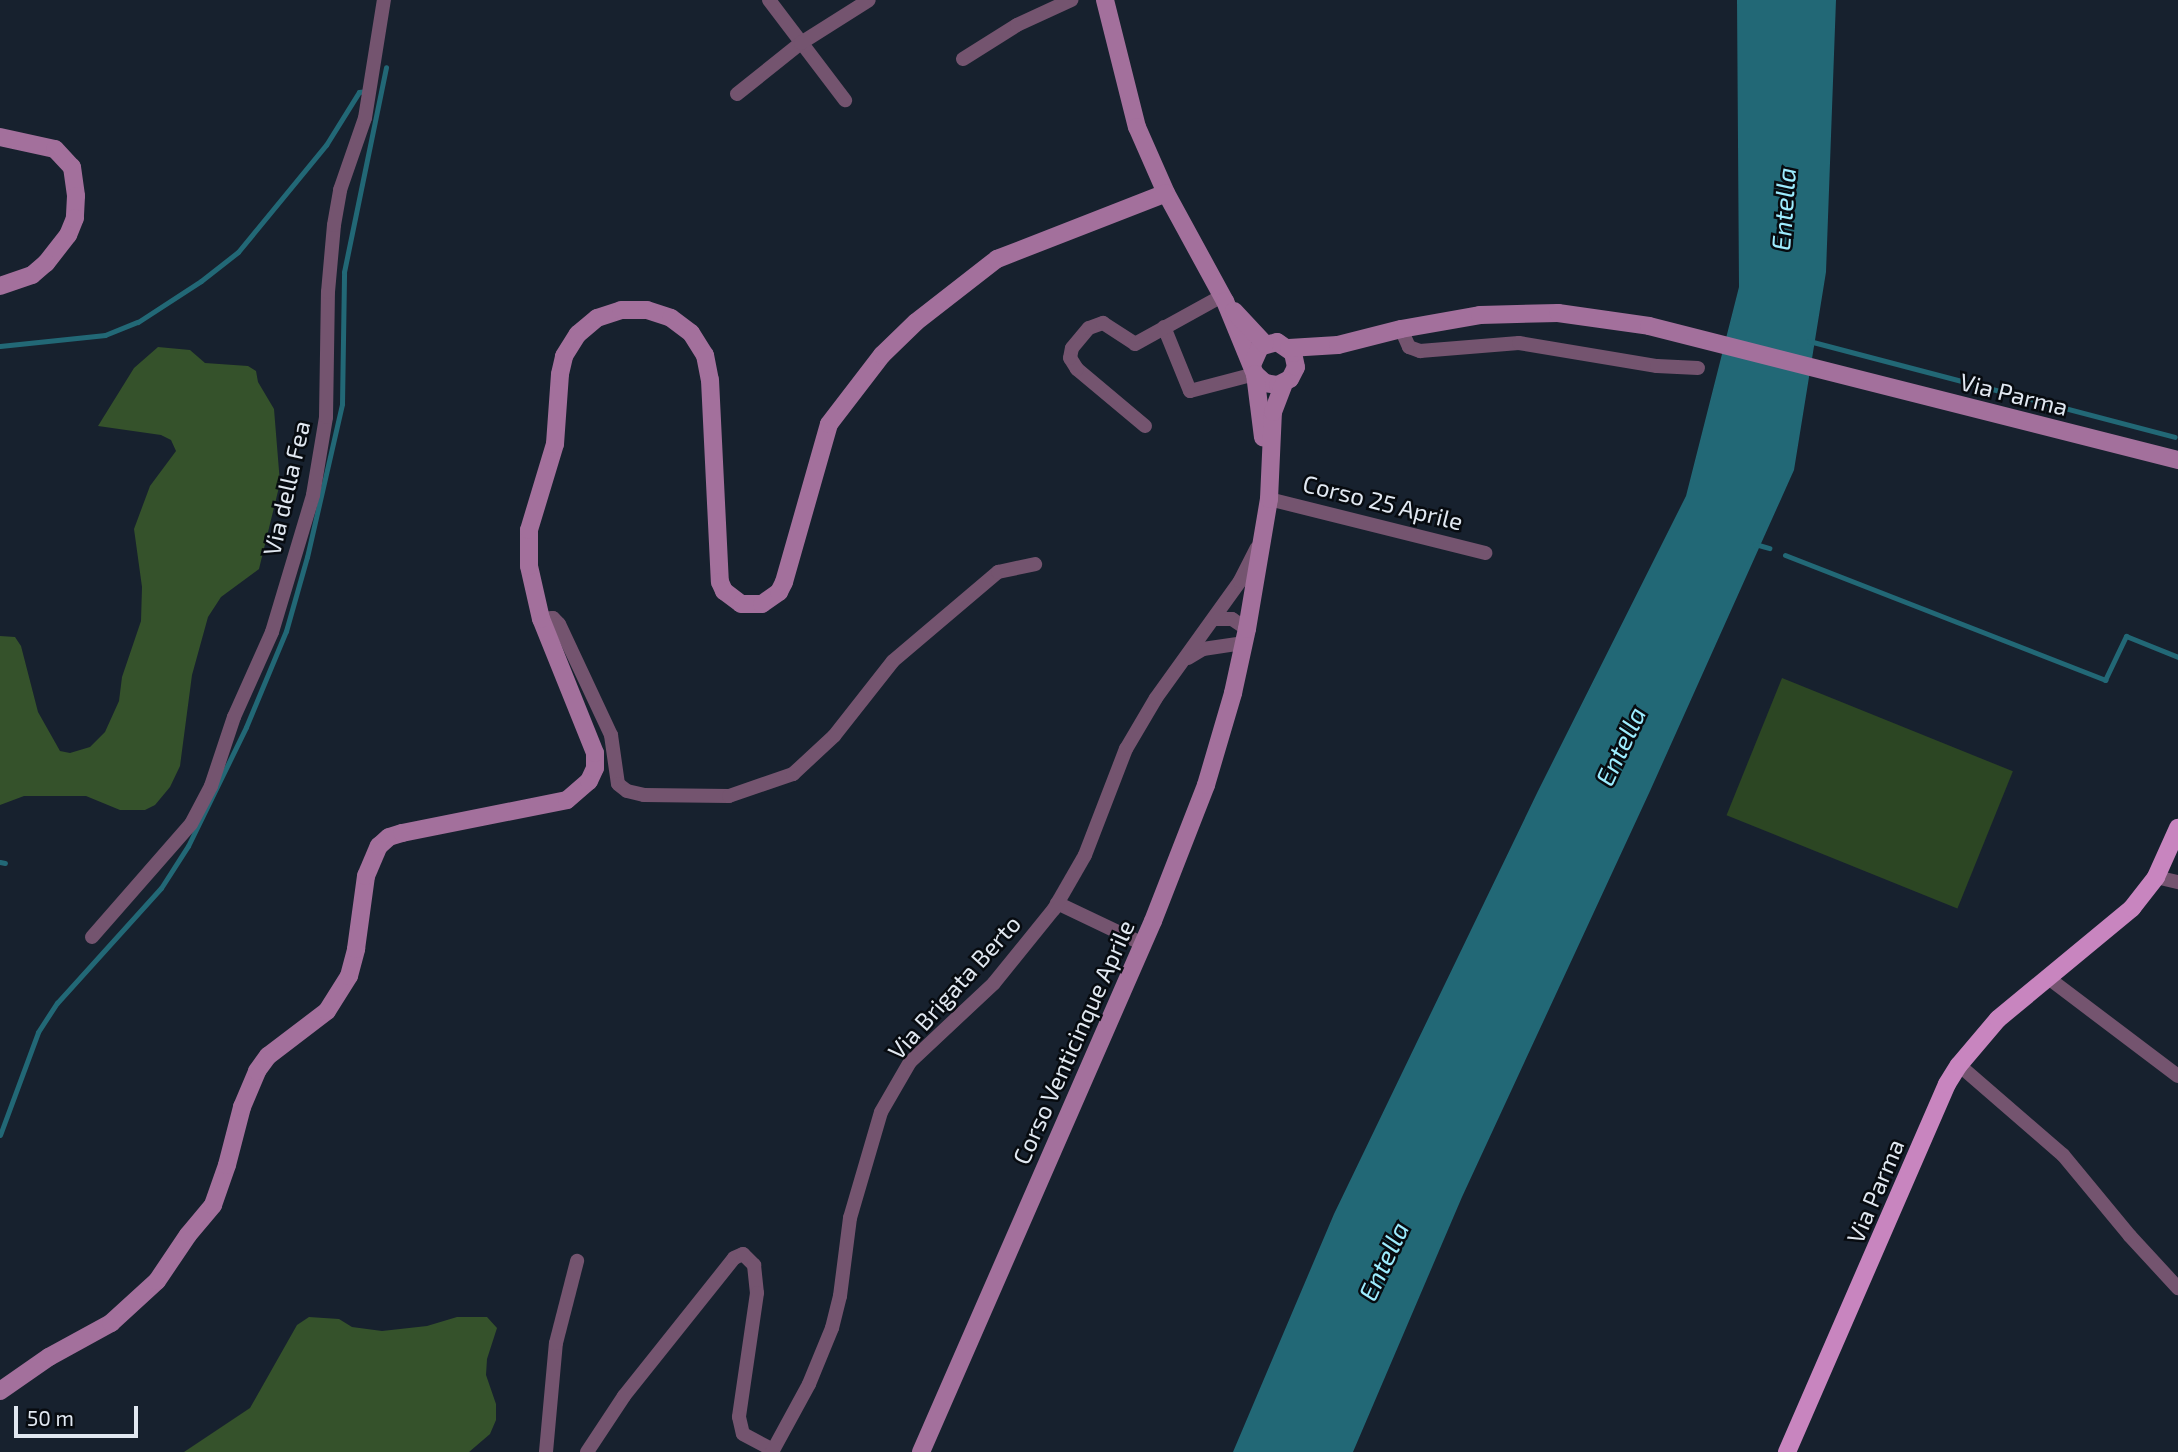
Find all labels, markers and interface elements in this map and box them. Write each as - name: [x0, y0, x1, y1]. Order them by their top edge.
- water label: Entella: [1765, 166, 1801, 252]
- street label: Via Parma: [1957, 367, 2071, 421]
- street label: Via della Fea: [257, 418, 315, 558]
- street label: Corso 25 Aprile: [1300, 468, 1466, 536]
- water label: Entella: [1588, 702, 1652, 790]
- street label: Via Brigata Berto: [882, 909, 1026, 1065]
- street label: Corso Venticinque Aprile: [1006, 915, 1140, 1169]
- street label: Via Parma: [1840, 1135, 1910, 1247]
- water label: Entella: [1351, 1217, 1415, 1305]
- scale bar: [18, 1392, 142, 1436]
- text: 50 m: [27, 1405, 74, 1430]

